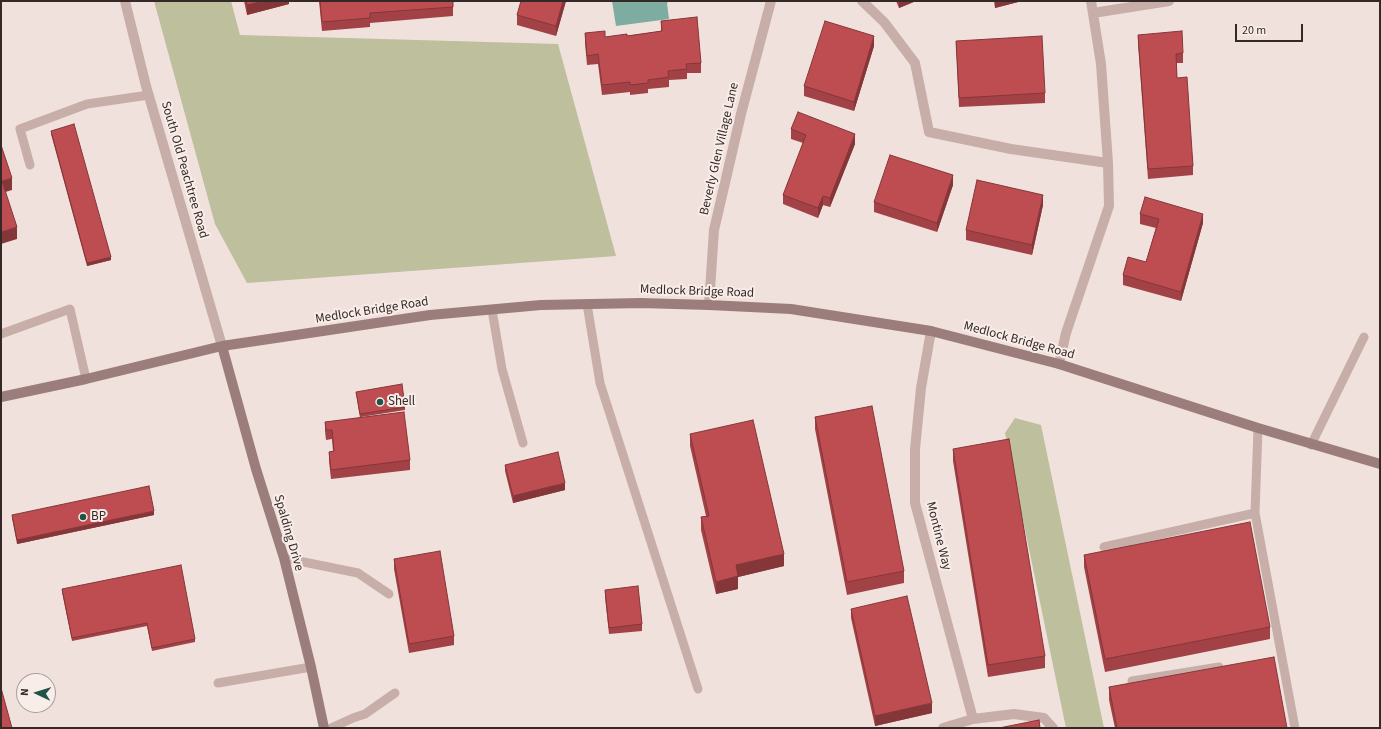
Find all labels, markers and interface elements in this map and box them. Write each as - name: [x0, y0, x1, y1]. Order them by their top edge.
- scale bar: [1237, 16, 1305, 42]
- text: 20 m: [1242, 22, 1266, 39]
- street label: Beverly Glen Village Lane: [697, 81, 743, 217]
- street label: South Old Peachtree Road: [157, 100, 211, 240]
- street label: Medlock Bridge Road: [640, 282, 754, 302]
- street label: Medlock Bridge Road: [314, 294, 430, 328]
- street label: Medlock Bridge Road: [962, 319, 1076, 363]
- place label: Shell: [388, 394, 415, 410]
- marker: Shell: [375, 397, 385, 407]
- street label: Spalding Drive: [270, 493, 306, 573]
- street label: Montine Way: [922, 500, 954, 572]
- place label: BP: [91, 509, 106, 525]
- marker: BP: [78, 512, 88, 522]
- north arrow: [16, 673, 56, 713]
- text: N: [17, 688, 32, 696]

